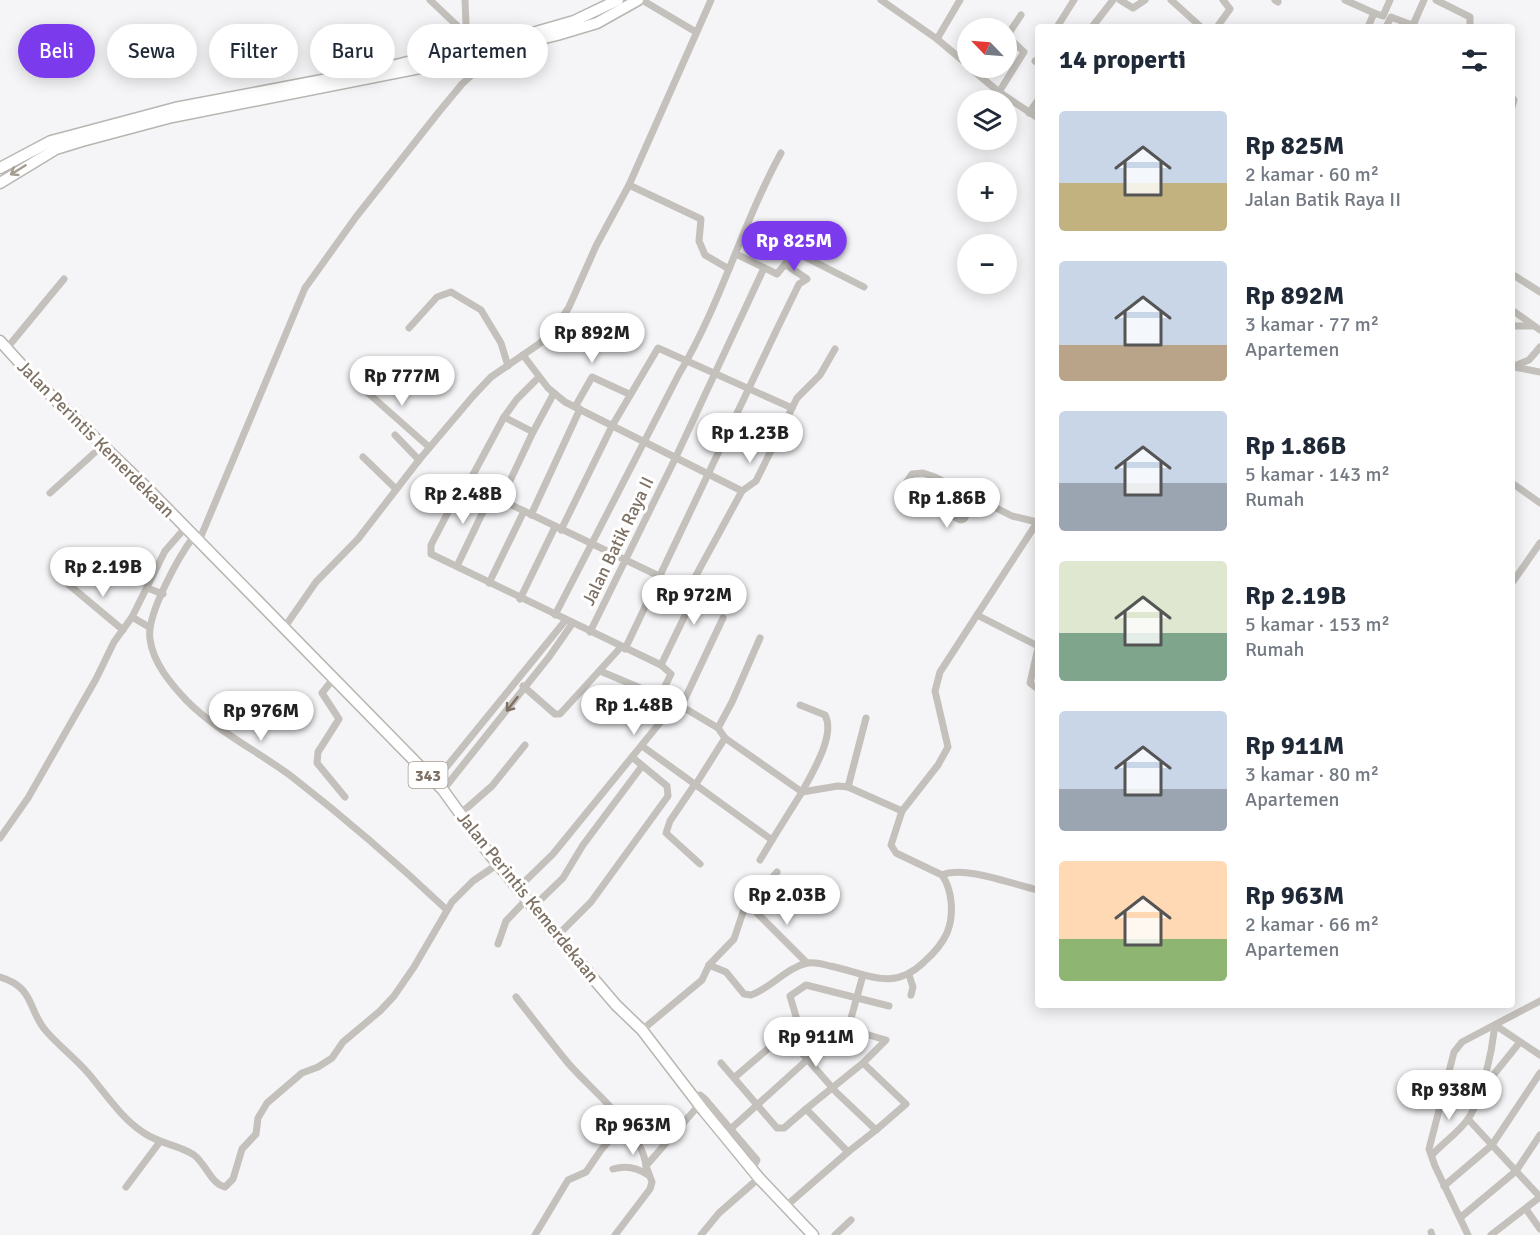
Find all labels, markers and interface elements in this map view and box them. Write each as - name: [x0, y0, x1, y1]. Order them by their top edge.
- north arrow: [957, 18, 1017, 78]
- map controls: [957, 18, 1017, 294]
- chip: Beli: [18, 24, 95, 78]
- chip: Sewa: [107, 24, 197, 78]
- chip: Filter: [209, 24, 298, 78]
- chip: Baru: [310, 24, 395, 78]
- chip: Apartemen: [407, 24, 548, 78]
- text: 14 properti: [1059, 44, 1186, 76]
- icon: filters: [1458, 44, 1491, 77]
- button: layers: [957, 90, 1017, 150]
- text: Rp 825M: [1245, 130, 1345, 162]
- icon: home: [1107, 135, 1179, 207]
- button: +: [957, 162, 1017, 222]
- text: 2 kamar · 60 m²: [1245, 162, 1379, 187]
- one-way arrow: [10, 164, 27, 176]
- text: Jalan Batik Raya II: [1245, 187, 1401, 212]
- pin: Rp 825M: [739, 221, 849, 272]
- text: Rp 825M: [756, 228, 832, 253]
- button: −: [957, 234, 1017, 294]
- text: Rp 892M: [1245, 280, 1345, 312]
- icon: home: [1107, 285, 1179, 357]
- text: 3 kamar · 77 m²: [1245, 312, 1379, 337]
- pin: Rp 892M: [537, 313, 647, 364]
- text: Rp 892M: [554, 320, 630, 345]
- text: Apartemen: [1245, 337, 1339, 362]
- street label: Jalan Perintis Kemerdekaan: [13, 356, 179, 522]
- pin: Rp 777M: [347, 356, 457, 407]
- text: Rp 777M: [364, 363, 440, 388]
- pin: Rp 1.23B: [688, 413, 812, 464]
- text: Rp 1.23B: [711, 420, 789, 445]
- text: Rp 1.86B: [1245, 430, 1346, 462]
- icon: home: [1107, 435, 1179, 507]
- text: 5 kamar · 143 m²: [1245, 462, 1390, 487]
- street label: Jalan Batik Raya II: [577, 473, 659, 609]
- pin: Rp 2.48B: [401, 474, 525, 525]
- pin: Rp 1.86B: [885, 478, 1009, 529]
- text: Rp 2.48B: [424, 481, 502, 506]
- text: Rp 1.86B: [908, 485, 986, 510]
- text: Rumah: [1245, 487, 1305, 512]
- pin: Rp 2.19B: [41, 547, 165, 598]
- text: Rp 2.19B: [64, 554, 142, 579]
- pin: Rp 972M: [639, 575, 749, 626]
- text: Rp 2.19B: [1245, 580, 1346, 612]
- text: Rp 972M: [656, 582, 732, 607]
- icon: home: [1107, 585, 1179, 657]
- text: 5 kamar · 153 m²: [1245, 612, 1390, 637]
- text: Rumah: [1245, 637, 1305, 662]
- pin: Rp 1.48B: [572, 685, 696, 736]
- pin: Rp 976M: [206, 691, 316, 742]
- text: Rp 1.48B: [595, 692, 673, 717]
- one-way arrow: [505, 696, 518, 712]
- text: Rp 976M: [223, 698, 299, 723]
- text: Rp 911M: [1245, 730, 1345, 762]
- icon: home: [1107, 735, 1179, 807]
- road number: 343: [408, 762, 448, 788]
- text: 3 kamar · 80 m²: [1245, 762, 1379, 787]
- text: Apartemen: [1245, 787, 1339, 812]
- street label: Jalan Perintis Kemerdekaan: [452, 807, 604, 987]
- pin: Rp 2.03B: [725, 875, 849, 926]
- text: Rp 963M: [1245, 880, 1345, 912]
- text: Rp 2.03B: [748, 882, 826, 907]
- icon: home: [1107, 885, 1179, 957]
- text: 2 kamar · 66 m²: [1245, 912, 1379, 937]
- text: Apartemen: [1245, 937, 1339, 962]
- pin: Rp 911M: [761, 1017, 871, 1068]
- text: Rp 911M: [778, 1024, 854, 1049]
- pin: Rp 938M: [1394, 1070, 1504, 1121]
- text: Rp 938M: [1411, 1077, 1487, 1102]
- pin: Rp 963M: [578, 1105, 688, 1156]
- text: Rp 963M: [595, 1112, 671, 1137]

